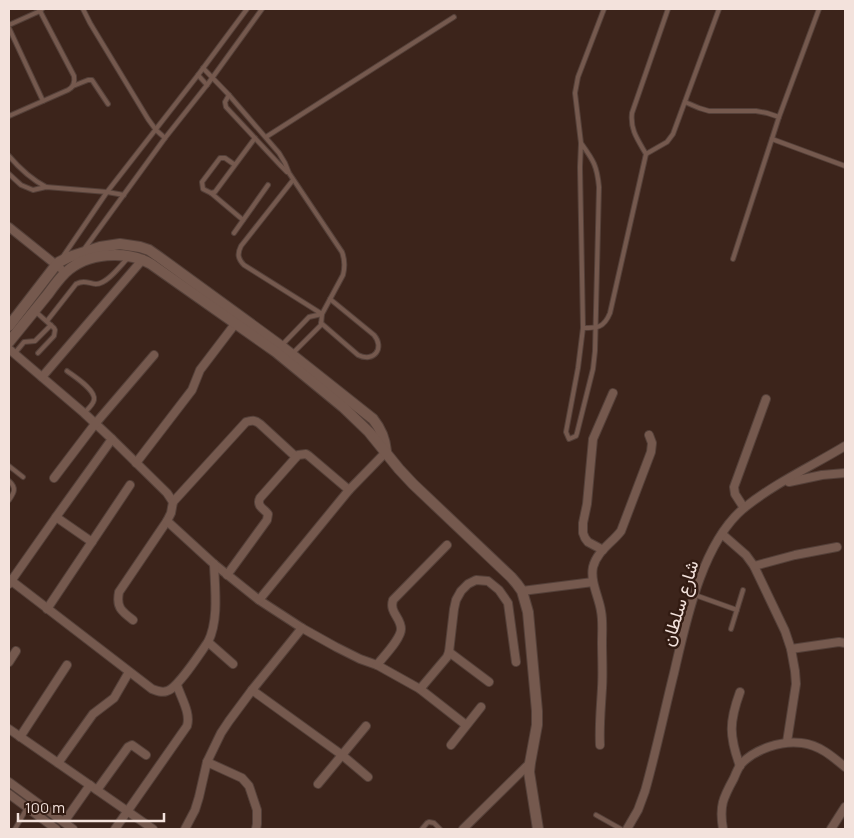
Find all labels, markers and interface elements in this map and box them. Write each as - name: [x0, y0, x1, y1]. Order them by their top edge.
- street label: شارع سلطان: [655, 557, 704, 649]
- scale bar: [18, 790, 164, 822]
- text: 100 m: [25, 797, 65, 818]

